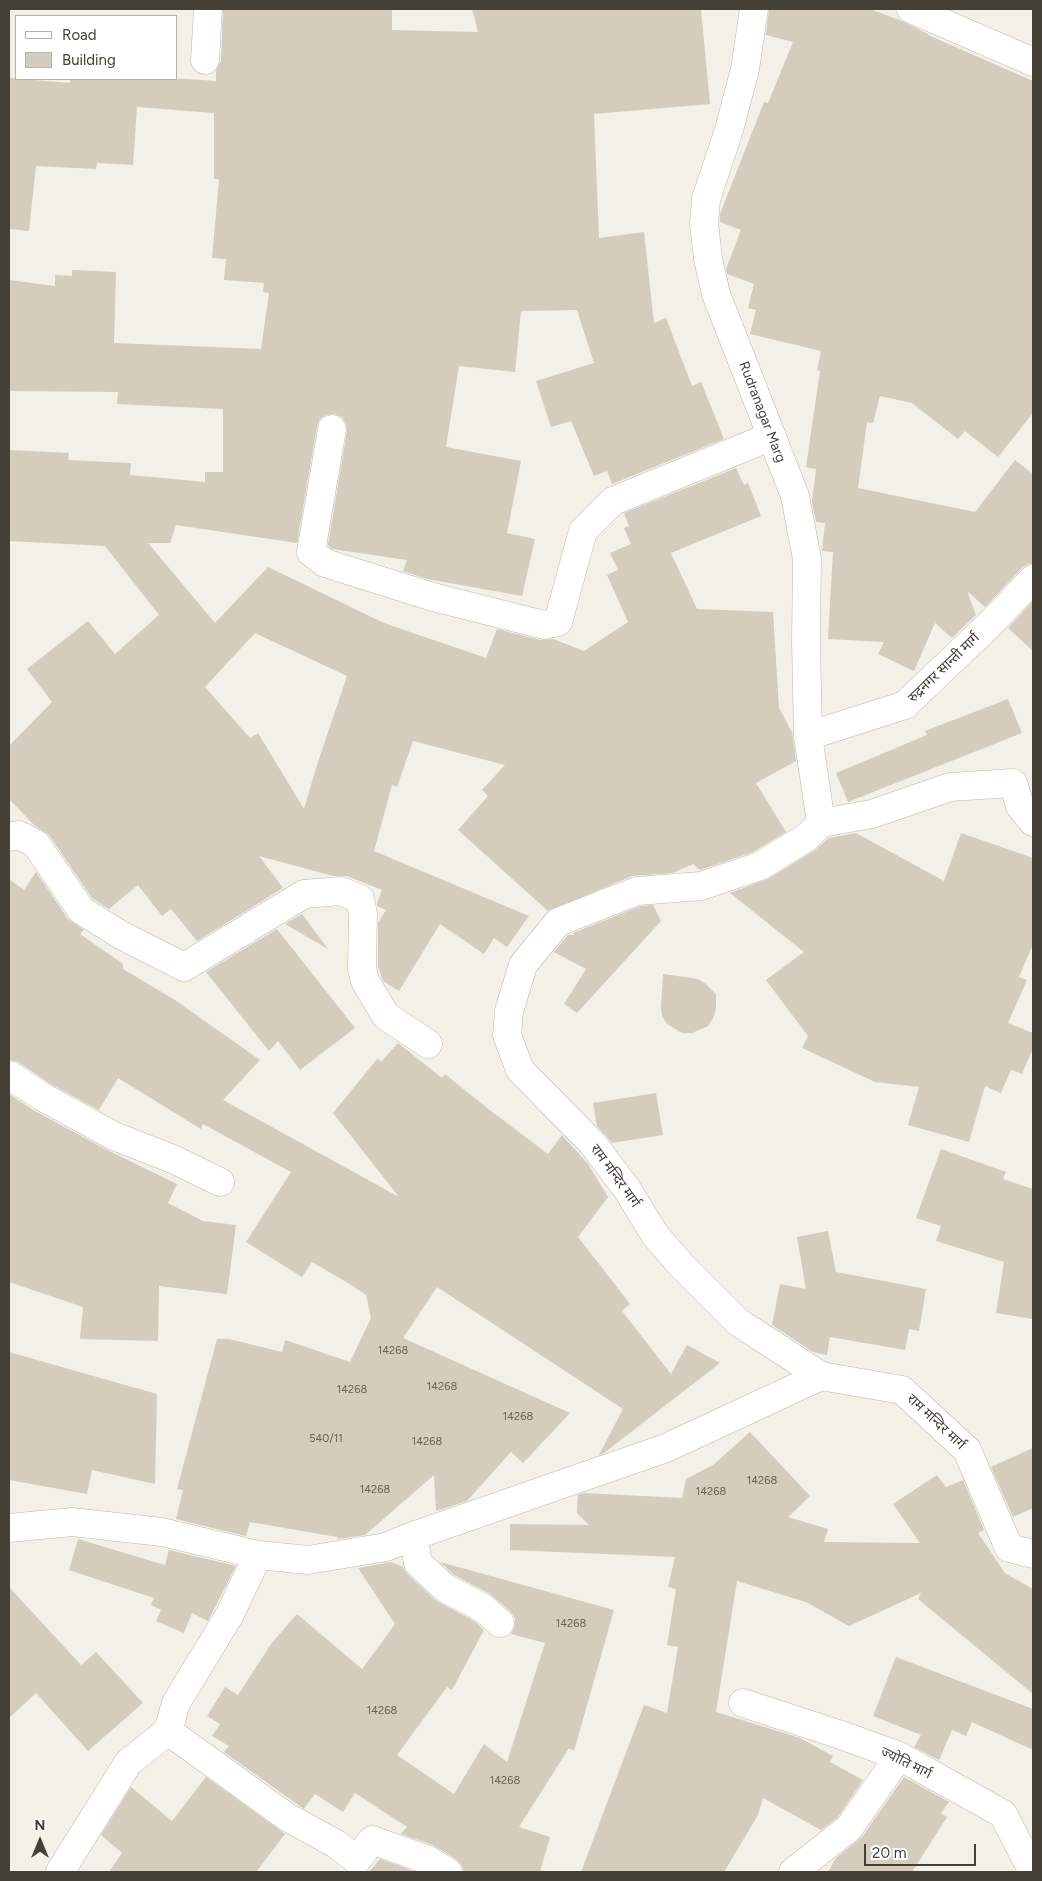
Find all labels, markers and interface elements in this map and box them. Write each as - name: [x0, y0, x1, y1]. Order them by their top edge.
- legend: [15, 15, 178, 80]
- text: Road: [62, 26, 97, 44]
- text: Building: [62, 51, 116, 69]
- street label: Rudranagar Marg: [735, 359, 789, 465]
- street label: रुद्रनगर सान्ती मार्ग: [905, 630, 983, 706]
- street label: राम मन्दिर मार्ग: [586, 1141, 644, 1211]
- house number: 14268: [378, 1344, 408, 1358]
- house number: 14268: [427, 1380, 457, 1394]
- house number: 14268: [337, 1383, 367, 1397]
- street label: राम मन्दिर मार्ग: [903, 1391, 969, 1453]
- house number: 14268: [503, 1410, 533, 1424]
- house number: 540/11: [309, 1432, 343, 1446]
- house number: 14268: [412, 1435, 442, 1449]
- house number: 14268: [747, 1474, 777, 1488]
- house number: 14268: [360, 1483, 390, 1497]
- house number: 14268: [696, 1485, 726, 1499]
- house number: 14268: [556, 1617, 586, 1631]
- house number: 14268: [367, 1704, 397, 1718]
- street label: ज्योति मार्ग: [878, 1743, 934, 1783]
- house number: 14268: [490, 1774, 520, 1788]
- north arrow: [15, 1816, 65, 1866]
- text: N: [35, 1817, 45, 1834]
- scale bar: [867, 1834, 980, 1866]
- text: 20 m: [872, 1844, 906, 1862]

